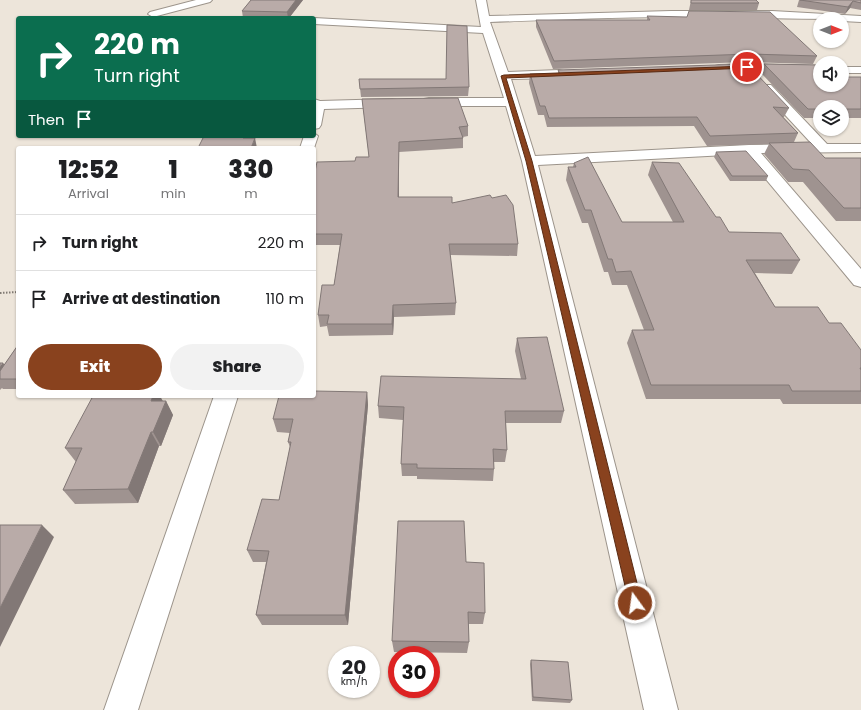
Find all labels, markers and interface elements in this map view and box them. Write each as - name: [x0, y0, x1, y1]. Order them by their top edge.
- north arrow: [813, 12, 849, 48]
- map controls: [813, 12, 849, 136]
- text: 220 m: [94, 25, 180, 64]
- icon: right: [28, 32, 80, 84]
- pin: [730, 50, 764, 84]
- icon: arrive: [736, 56, 758, 78]
- button: sound: [813, 56, 849, 92]
- text: Turn right: [94, 63, 180, 88]
- button: layers: [813, 100, 849, 136]
- icon: arrive: [73, 108, 95, 130]
- text: Then: [28, 109, 65, 130]
- text: 12:52: [59, 153, 118, 186]
- text: 1: [169, 153, 178, 186]
- text: 330: [228, 153, 273, 186]
- text: Arrival: [68, 184, 109, 203]
- text: min: [161, 184, 186, 203]
- text: m: [244, 184, 258, 203]
- icon: right: [28, 232, 50, 254]
- text: Turn right: [62, 232, 138, 253]
- text: 220 m: [258, 232, 304, 253]
- icon: arrive: [28, 288, 50, 310]
- text: Arrive at destination: [62, 288, 220, 309]
- text: 110 m: [266, 288, 304, 309]
- button: Exit: [28, 344, 162, 390]
- button: Share: [170, 344, 304, 390]
- position arrow: [614, 582, 656, 624]
- speed limit sign: 30: [388, 646, 440, 698]
- text: 20: [342, 653, 366, 681]
- text: km/h: [341, 674, 367, 689]

